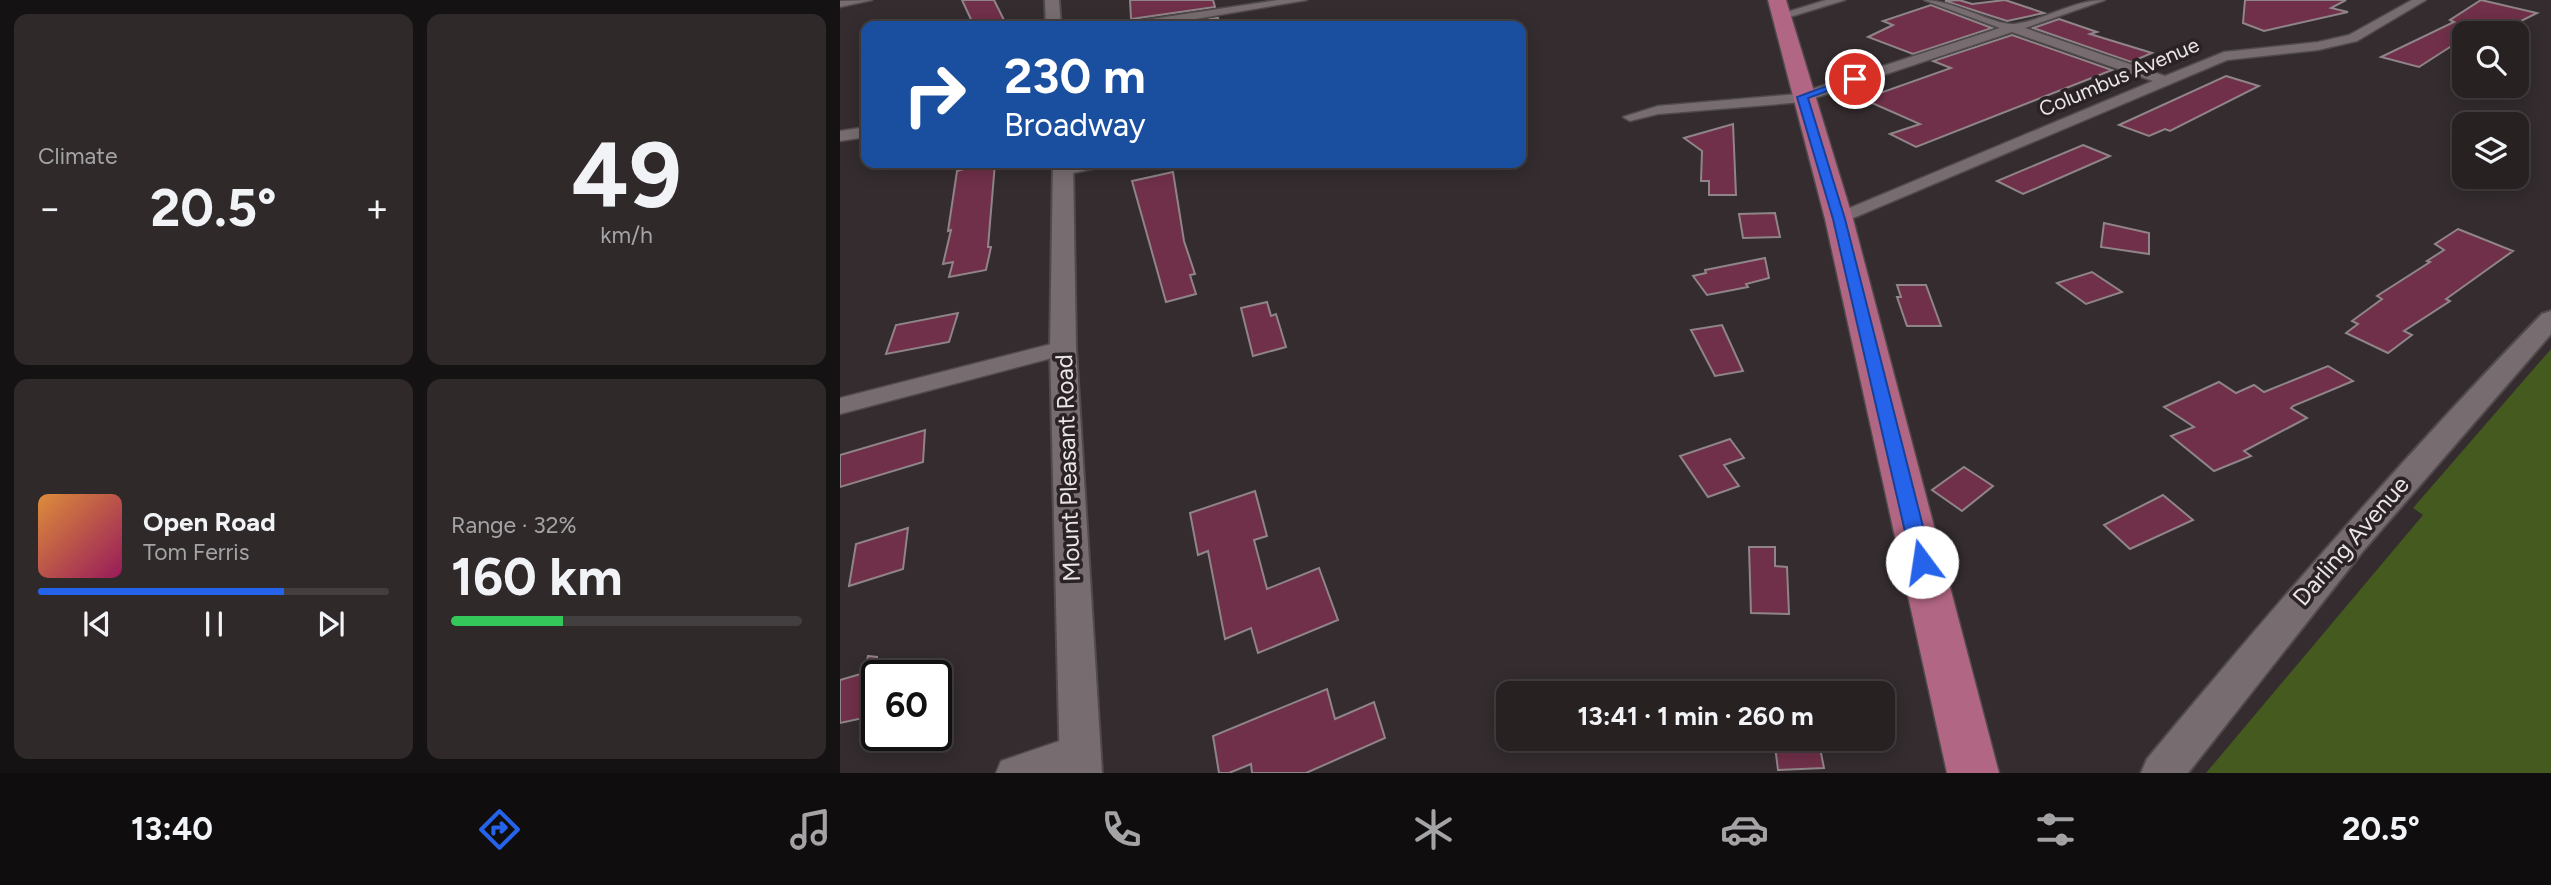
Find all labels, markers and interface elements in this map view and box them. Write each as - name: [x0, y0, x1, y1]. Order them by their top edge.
- map controls: [2452, 21, 2529, 189]
- button: search: [2452, 21, 2529, 98]
- street label: Columbus Avenue: [2035, 32, 2203, 122]
- text: 230 m: [1004, 46, 1146, 105]
- icon: right: [889, 49, 980, 140]
- pin: [1825, 49, 1885, 109]
- icon: arrive: [1836, 60, 1874, 98]
- text: Broadway: [1004, 106, 1146, 144]
- button: layers: [2452, 112, 2529, 189]
- text: 49: [571, 121, 682, 230]
- text: Climate: [38, 142, 117, 170]
- text: 20.5°: [150, 177, 277, 239]
- text: −: [38, 185, 62, 231]
- text: +: [365, 185, 389, 231]
- text: km/h: [600, 221, 653, 249]
- street label: Mount Pleasant Road: [1049, 354, 1086, 582]
- street label: Darling Avenue: [2286, 470, 2415, 611]
- text: Open Road: [143, 506, 276, 538]
- text: Range · 32%: [451, 511, 577, 539]
- position arrow: [1885, 525, 1959, 599]
- text: Tom Ferris: [143, 538, 249, 566]
- text: 160 km: [451, 546, 623, 608]
- icon: previous: [78, 605, 116, 643]
- icon: pause: [195, 605, 233, 643]
- icon: next: [312, 605, 350, 643]
- speed limit sign: 60: [861, 660, 952, 751]
- text: 13:41 · 1 min · 260 m: [1577, 700, 1814, 732]
- icon: directions: [475, 805, 524, 854]
- icon: music: [786, 805, 835, 854]
- icon: phone: [1097, 805, 1146, 854]
- icon: climate: [1409, 805, 1458, 854]
- icon: car: [1720, 805, 1769, 854]
- icon: filters: [2031, 805, 2080, 854]
- text: 13:40: [131, 810, 213, 848]
- text: 20.5°: [2342, 810, 2420, 848]

